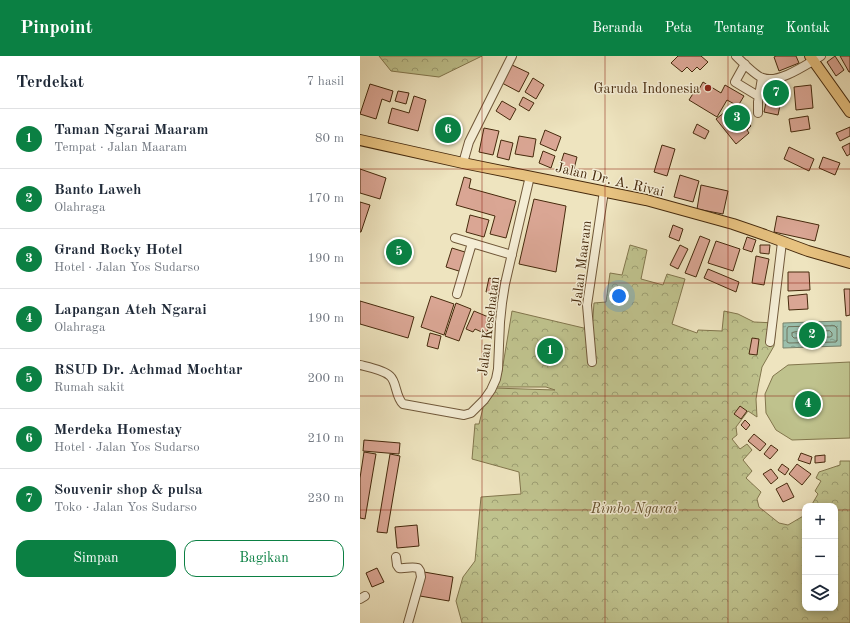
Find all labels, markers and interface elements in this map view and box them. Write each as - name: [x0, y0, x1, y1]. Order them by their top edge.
- text: Pinpoint: [20, 19, 93, 38]
- text: Beranda: [592, 21, 643, 35]
- text: Peta: [665, 21, 692, 35]
- text: Tentang: [714, 21, 764, 35]
- text: Kontak: [786, 21, 830, 35]
- text: Terdekat: [16, 74, 84, 91]
- text: 7 hasil: [307, 75, 344, 88]
- pin: 7: [763, 78, 789, 108]
- place label: Garuda Indonesia: [594, 82, 700, 96]
- marker: Garuda Indonesia: [703, 83, 713, 93]
- pin: 3: [724, 103, 750, 133]
- pin: 6: [435, 115, 461, 145]
- text: Taman Ngarai Maaram: [54, 123, 209, 138]
- text: 1: [25, 132, 33, 145]
- text: 80 m: [315, 132, 344, 145]
- text: Tempat · Jalan Maaram: [54, 141, 187, 154]
- street label: Jalan Dr. A. Rivai: [554, 161, 666, 199]
- text: Banto Laweh: [54, 183, 141, 198]
- text: 2: [25, 192, 33, 205]
- text: 170 m: [307, 192, 344, 205]
- text: Olahraga: [54, 201, 105, 214]
- street label: Jalan Maaram: [570, 220, 594, 307]
- pin: 5: [386, 237, 412, 267]
- text: Grand Rocky Hotel: [54, 243, 183, 258]
- text: 3: [25, 252, 33, 265]
- text: 190 m: [307, 252, 344, 265]
- text: Hotel · Jalan Yos Sudarso: [54, 261, 200, 274]
- street label: Jalan Kesehatan: [476, 275, 502, 377]
- your location: [609, 286, 629, 306]
- text: Lapangan Ateh Ngarai: [54, 303, 207, 318]
- text: 4: [25, 312, 33, 325]
- text: 190 m: [307, 312, 344, 325]
- pin: 2: [799, 320, 825, 350]
- text: Olahraga: [54, 321, 105, 334]
- pin: 1: [537, 336, 563, 366]
- text: RSUD Dr. Achmad Mochtar: [54, 363, 243, 378]
- text: 5: [25, 372, 33, 385]
- text: 200 m: [307, 372, 344, 385]
- text: Rumah sakit: [54, 381, 125, 394]
- pin: 4: [795, 389, 821, 419]
- text: Merdeka Homestay: [54, 423, 182, 438]
- text: 6: [25, 432, 33, 445]
- text: 210 m: [307, 432, 344, 445]
- text: Hotel · Jalan Yos Sudarso: [54, 441, 200, 454]
- text: Souvenir shop & pulsa: [54, 483, 203, 498]
- text: 7: [25, 492, 33, 505]
- text: 230 m: [307, 492, 344, 505]
- text: Toko · Jalan Yos Sudarso: [54, 501, 197, 514]
- park label: Rimbo Ngarai: [590, 502, 678, 517]
- map controls: [802, 503, 838, 611]
- button: +: [802, 503, 838, 539]
- button: −: [802, 539, 838, 575]
- button: Simpan: [16, 540, 176, 577]
- button: Bagikan: [184, 540, 344, 577]
- button: layers: [802, 575, 838, 611]

